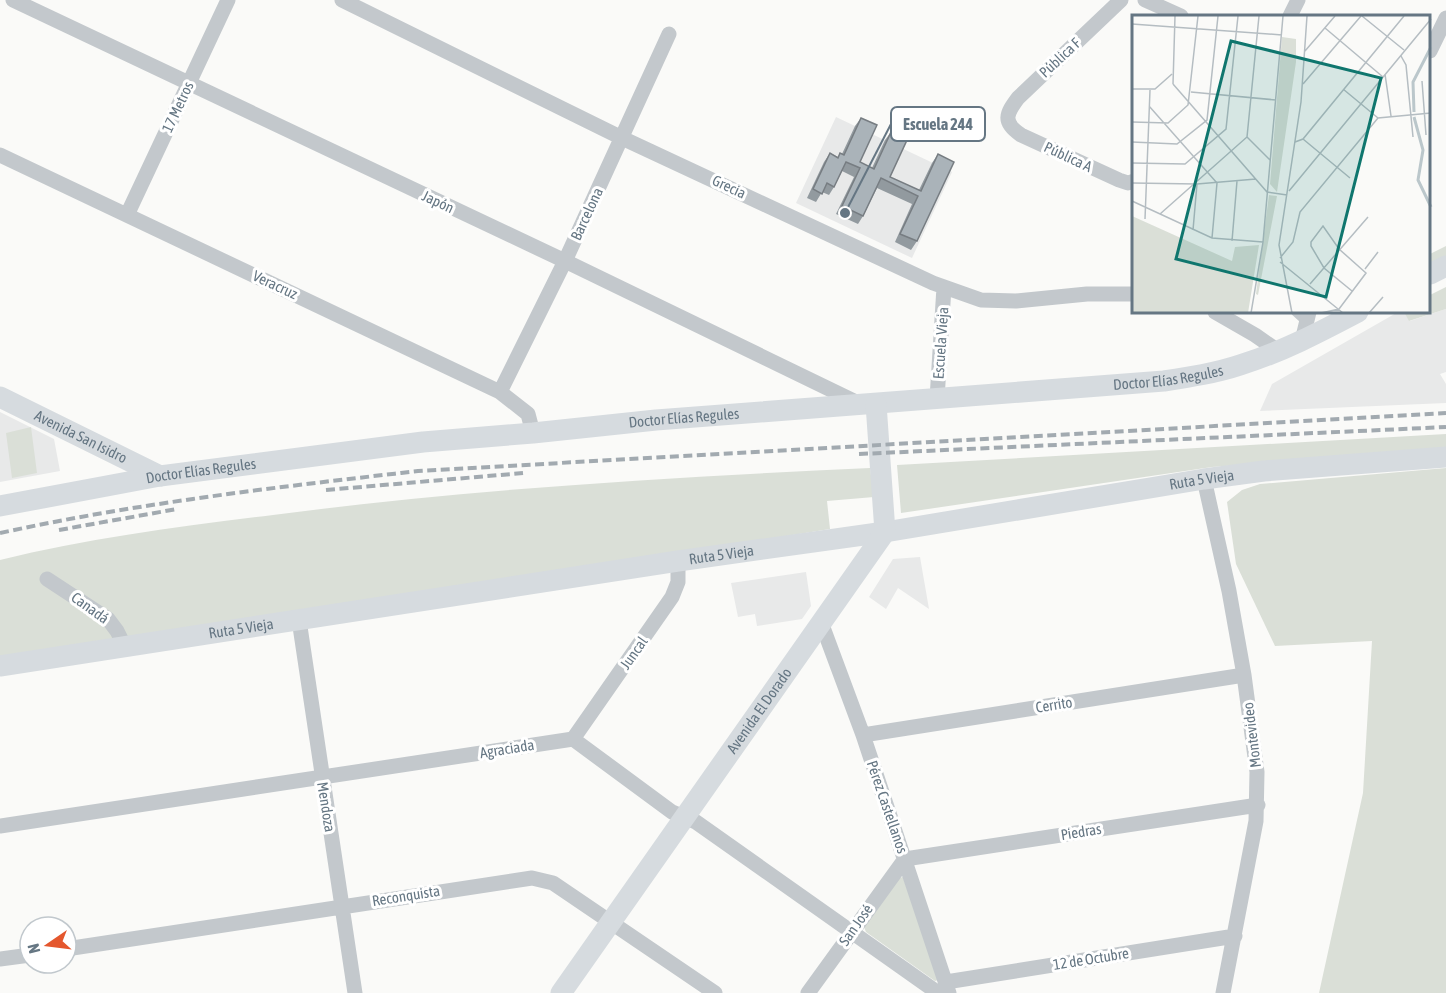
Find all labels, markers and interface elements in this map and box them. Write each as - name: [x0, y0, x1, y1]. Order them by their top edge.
- inset map: [1132, 15, 1431, 314]
- street label: Pública F: [1036, 34, 1084, 81]
- street label: 17 Metros: [158, 79, 197, 135]
- callout: Escuela 244: [891, 107, 985, 141]
- text: Escuela 244: [903, 115, 973, 133]
- street label: Pública A: [1041, 138, 1096, 175]
- street label: Grecia: [710, 171, 749, 202]
- street label: Barcelona: [567, 185, 606, 243]
- street label: Japón: [420, 187, 457, 216]
- street label: Veracruz: [250, 267, 301, 303]
- street label: Escuela Vieja: [929, 306, 952, 380]
- street label: Doctor Elías Regules: [1112, 361, 1225, 393]
- street label: Doctor Elías Regules: [628, 405, 740, 431]
- street label: Avenida San Isidro: [32, 406, 130, 466]
- street label: Doctor Elías Regules: [144, 455, 257, 486]
- street label: Ruta 5 Vieja: [1168, 466, 1235, 493]
- street label: Ruta 5 Vieja: [688, 541, 755, 567]
- street label: Canadá: [68, 588, 112, 627]
- street label: Ruta 5 Vieja: [207, 615, 275, 642]
- street label: Juncal: [616, 633, 651, 672]
- street label: Avenida El Dorado: [723, 665, 795, 756]
- street label: Cerrito: [1034, 693, 1074, 716]
- street label: Montevideo: [1239, 701, 1264, 769]
- street label: Agraciada: [478, 736, 535, 761]
- street label: Pérez Castellanos: [864, 758, 911, 856]
- street label: Mendoza: [314, 781, 339, 833]
- street label: Piedras: [1059, 820, 1102, 843]
- street label: Reconquista: [371, 882, 441, 909]
- street label: San José: [835, 901, 876, 949]
- north arrow: [18, 915, 78, 975]
- text: N: [24, 942, 43, 955]
- street label: 12 de Octubre: [1052, 944, 1130, 973]

